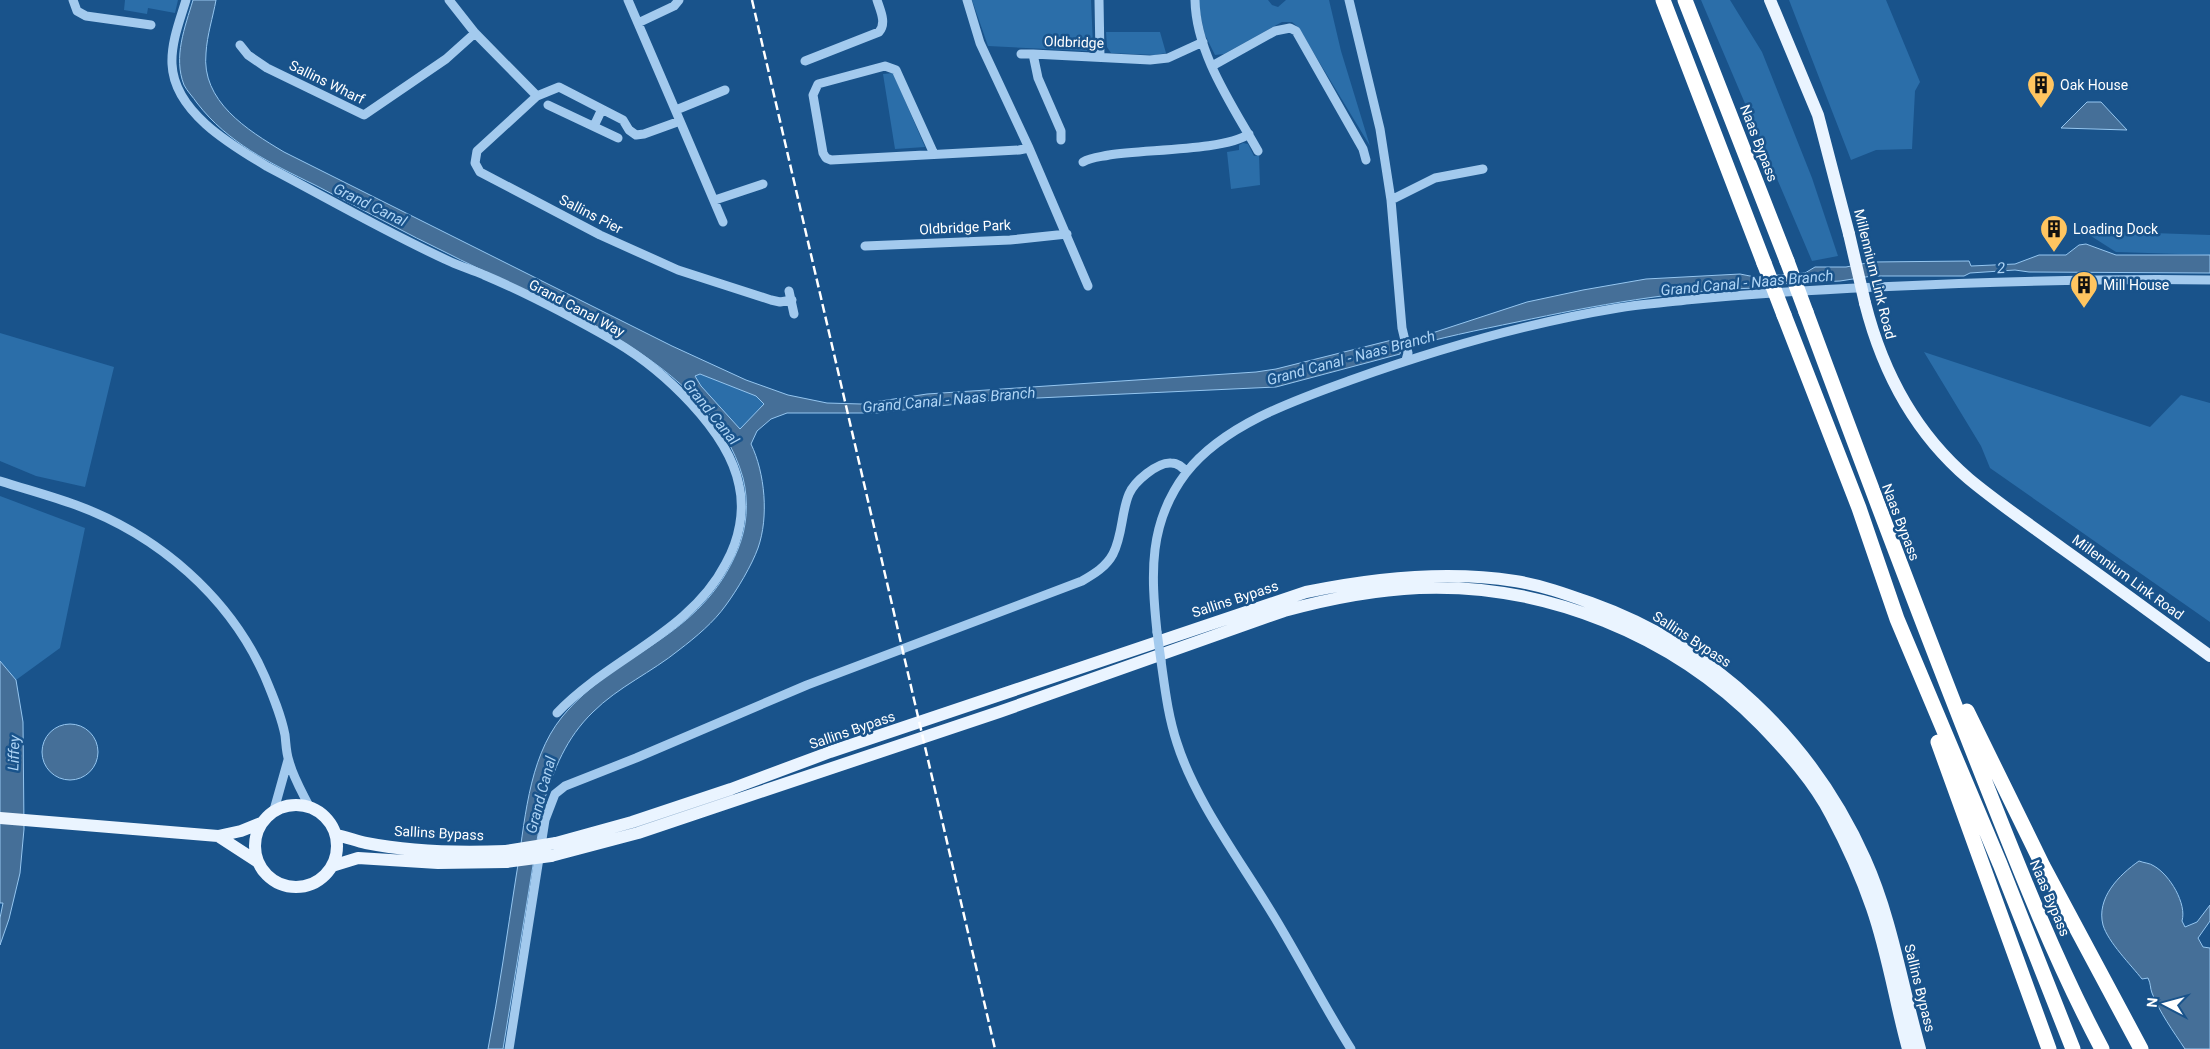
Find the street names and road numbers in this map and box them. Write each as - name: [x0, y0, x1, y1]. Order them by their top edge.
- street label: Oldbridge: [1044, 33, 1104, 51]
- street label: Sallins Wharf: [287, 57, 367, 107]
- street label: Naas Bypass: [1737, 102, 1781, 184]
- street label: Sallins Pier: [557, 191, 626, 237]
- street label: Millennium Link Road: [1851, 207, 1899, 341]
- street label: Oldbridge Park: [919, 217, 1012, 237]
- street label: Grand Canal Way: [526, 276, 628, 340]
- street label: Naas Bypass: [1879, 481, 1923, 563]
- street label: Millennium Link Road: [2069, 531, 2187, 623]
- street label: Sallins Bypass: [1190, 578, 1280, 620]
- street label: Sallins Bypass: [1650, 608, 1734, 670]
- street label: Sallins Bypass: [807, 708, 897, 752]
- street label: Sallins Bypass: [394, 823, 484, 843]
- street label: Naas Bypass: [2027, 858, 2073, 938]
- street label: Sallins Bypass: [1901, 942, 1939, 1034]

